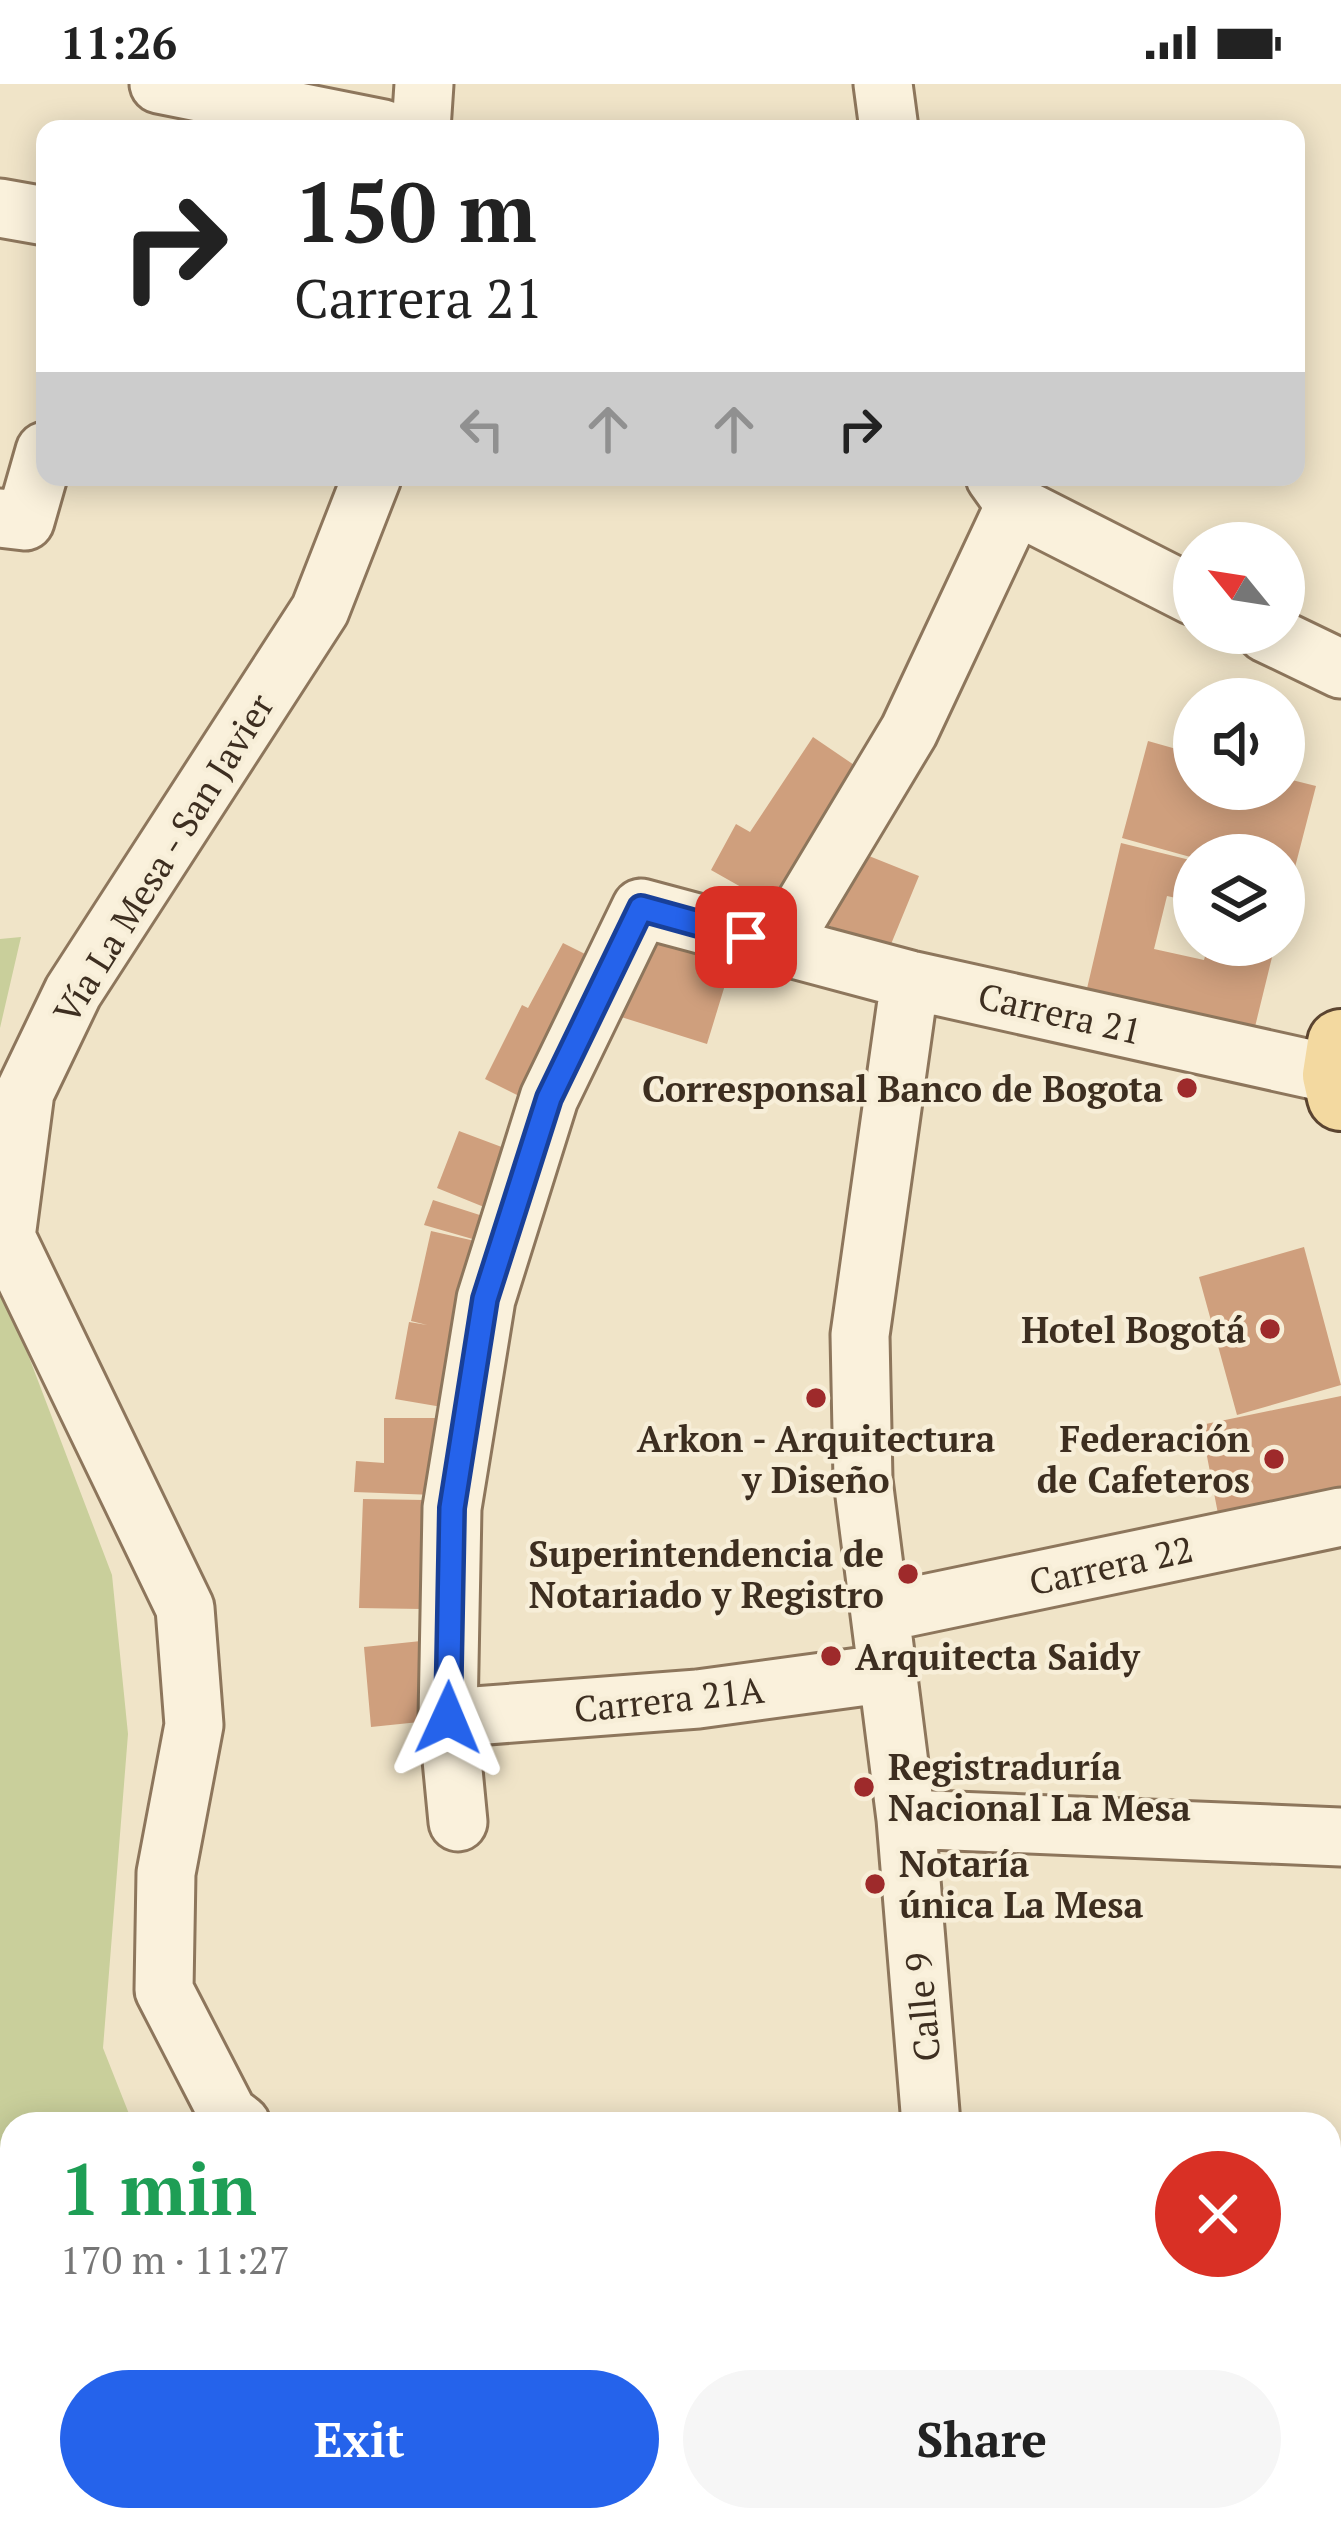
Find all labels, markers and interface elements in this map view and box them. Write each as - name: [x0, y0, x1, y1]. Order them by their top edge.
- text: 11:26: [60, 12, 177, 72]
- text: 150 m: [294, 155, 537, 266]
- icon: right: [96, 168, 252, 324]
- text: Carrera 21: [294, 262, 543, 333]
- icon: left: [449, 396, 515, 462]
- icon: ahead: [575, 396, 641, 462]
- icon: ahead: [701, 396, 767, 462]
- icon: right: [827, 396, 893, 462]
- north arrow: [1173, 522, 1305, 654]
- map controls: [1173, 522, 1305, 966]
- button: sound: [1173, 678, 1305, 810]
- street label: Vía La Mesa - San Javier: [42, 684, 284, 1032]
- button: layers: [1173, 834, 1305, 966]
- pin: [695, 886, 797, 988]
- icon: arrive: [713, 904, 779, 970]
- street label: Carrera 21: [974, 971, 1146, 1055]
- place label: Corresponsal Banco de Bogota: [642, 1065, 1163, 1112]
- marker: Corresponsal Banco de Bogota: [1174, 1075, 1200, 1101]
- place label: Hotel Bogotá: [1021, 1306, 1246, 1353]
- marker: Hotel Bogotá: [1257, 1316, 1283, 1342]
- marker: Arkon - Arquitectura y Diseño: [803, 1385, 829, 1411]
- place label: Arkon - Arquitectura y Diseño: [637, 1415, 995, 1503]
- place label: Federación de Cafeteros: [1037, 1415, 1250, 1503]
- marker: Federación de Cafeteros: [1261, 1446, 1287, 1472]
- street label: Carrera 22: [1025, 1525, 1197, 1605]
- place label: Superintendencia de Notariado y Registro: [529, 1530, 884, 1618]
- marker: Superintendencia de Notariado y Registro: [895, 1561, 921, 1587]
- place label: Arquitecta Saidy: [855, 1633, 1141, 1680]
- marker: Arquitecta Saidy: [818, 1643, 844, 1669]
- position arrow: [385, 1655, 511, 1781]
- street label: Carrera 21A: [572, 1666, 767, 1732]
- place label: Registraduría Nacional La Mesa: [888, 1743, 1191, 1831]
- marker: Registraduría Nacional La Mesa: [851, 1774, 877, 1800]
- place label: Notaría única La Mesa: [899, 1840, 1144, 1928]
- marker: Notaría única La Mesa: [862, 1871, 888, 1897]
- street label: Calle 9: [894, 1951, 950, 2063]
- text: 1 min: [60, 2140, 257, 2236]
- button: close: [1155, 2151, 1281, 2277]
- text: 170 m · 11:27: [60, 2233, 290, 2285]
- button: Exit: [60, 2370, 659, 2508]
- button: Share: [683, 2370, 1281, 2508]

